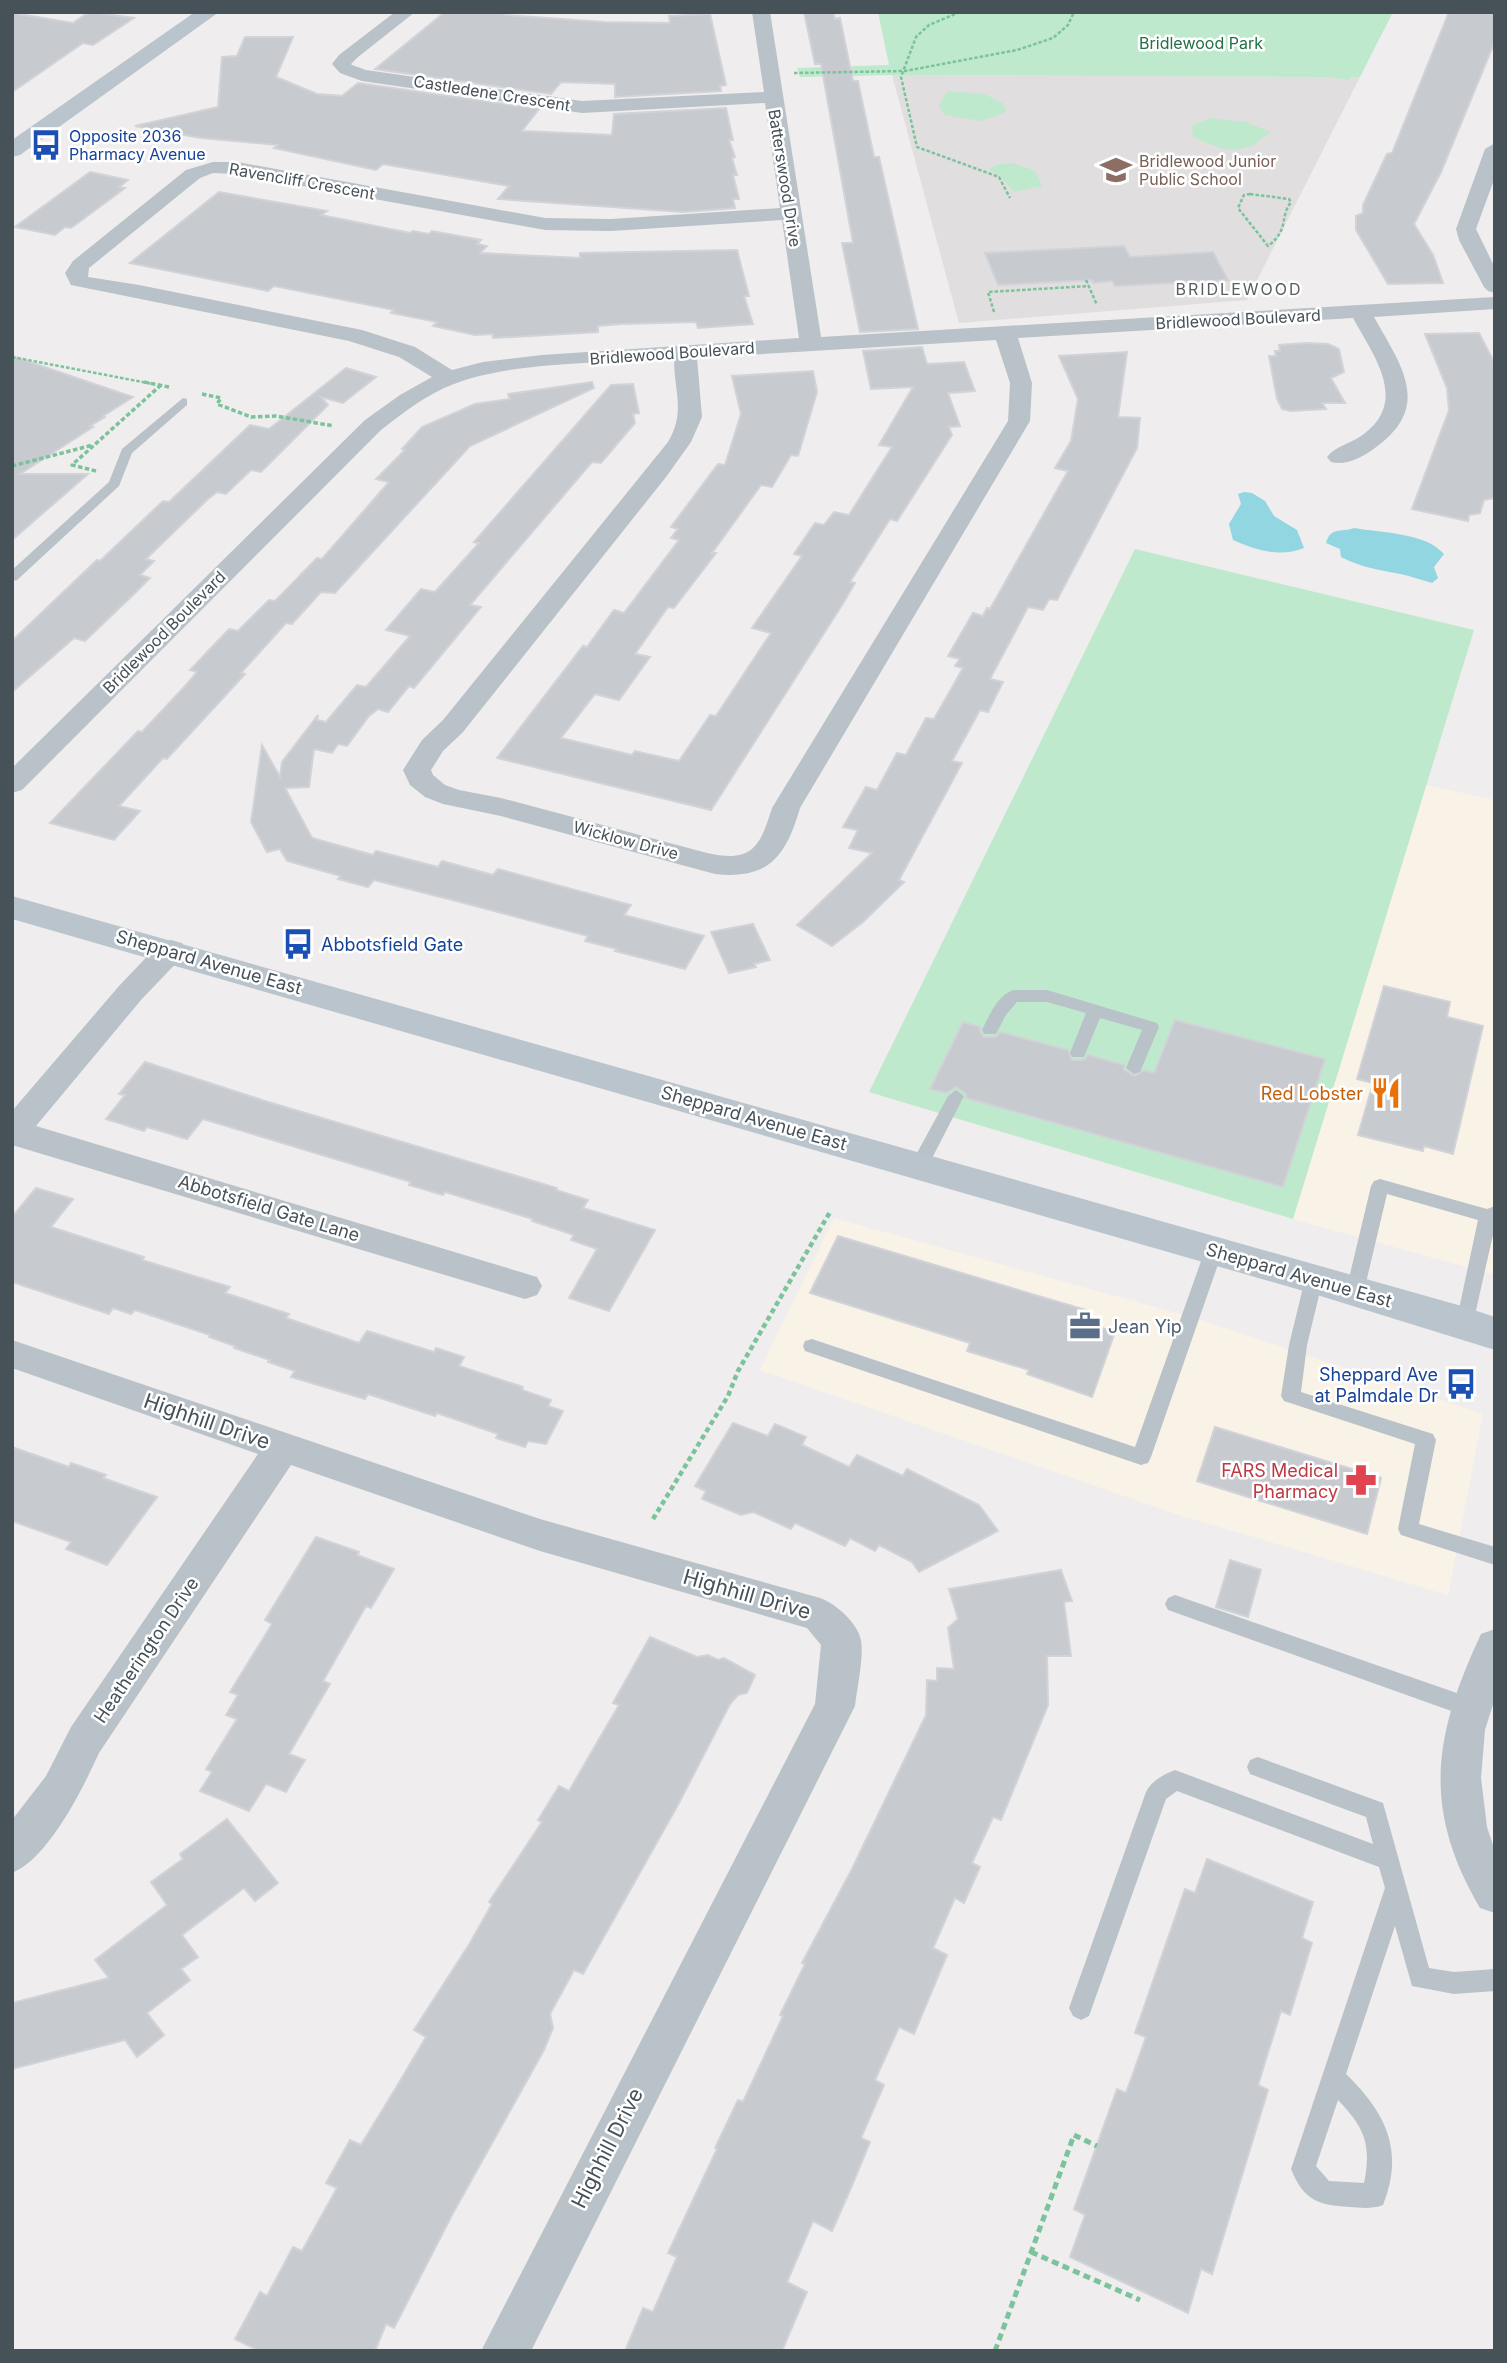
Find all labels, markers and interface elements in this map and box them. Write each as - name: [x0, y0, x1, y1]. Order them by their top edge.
- park label: Bridlewood Park: [1139, 33, 1263, 53]
- street label: Castledene Crescent: [412, 71, 572, 115]
- street label: Batterswood Drive: [764, 108, 806, 248]
- place label: Opposite 2036 Pharmacy Avenue: [69, 126, 205, 164]
- bus stop icon: Opposite 2036 Pharmacy Avenue: [29, 128, 63, 162]
- place label: Bridlewood Junior Public School: [1139, 151, 1276, 189]
- school or university icon: Bridlewood Junior Public School: [1099, 153, 1133, 187]
- street label: Ravencliff Crescent: [228, 158, 376, 204]
- district label: BRIDLEWOOD: [1175, 279, 1303, 299]
- street label: Bridlewood Boulevard: [1155, 305, 1321, 333]
- street label: Bridlewood Boulevard: [589, 337, 755, 369]
- street label: Bridlewood Boulevard: [98, 566, 230, 698]
- street label: Wicklow Drive: [571, 816, 681, 864]
- street label: Sheppard Avenue East: [114, 925, 304, 999]
- bus stop icon: Abbotsfield Gate: [281, 927, 315, 961]
- place label: Abbotsfield Gate: [321, 934, 463, 955]
- restaurant icon: Red Lobster: [1369, 1076, 1403, 1110]
- street label: Sheppard Avenue East: [659, 1081, 849, 1155]
- place label: Red Lobster: [1261, 1083, 1363, 1104]
- street label: Abbotsfield Gate Lane: [176, 1170, 362, 1246]
- street label: Sheppard Avenue East: [1204, 1238, 1394, 1312]
- office icon: Jean Yip: [1068, 1309, 1102, 1343]
- place label: Jean Yip: [1108, 1316, 1182, 1337]
- place label: Sheppard Ave at Palmdale Dr: [1314, 1364, 1438, 1406]
- bus stop icon: Sheppard Ave at Palmdale Dr: [1444, 1367, 1478, 1401]
- street label: Highhill Drive: [141, 1388, 273, 1454]
- place label: FARS Medical Pharmacy: [1221, 1460, 1338, 1502]
- pharmacy icon: FARS Medical Pharmacy: [1344, 1463, 1378, 1497]
- street label: Highhill Drive: [680, 1564, 814, 1624]
- street label: Heatherington Drive: [89, 1573, 203, 1727]
- street label: Highhill Drive: [566, 2084, 648, 2212]

